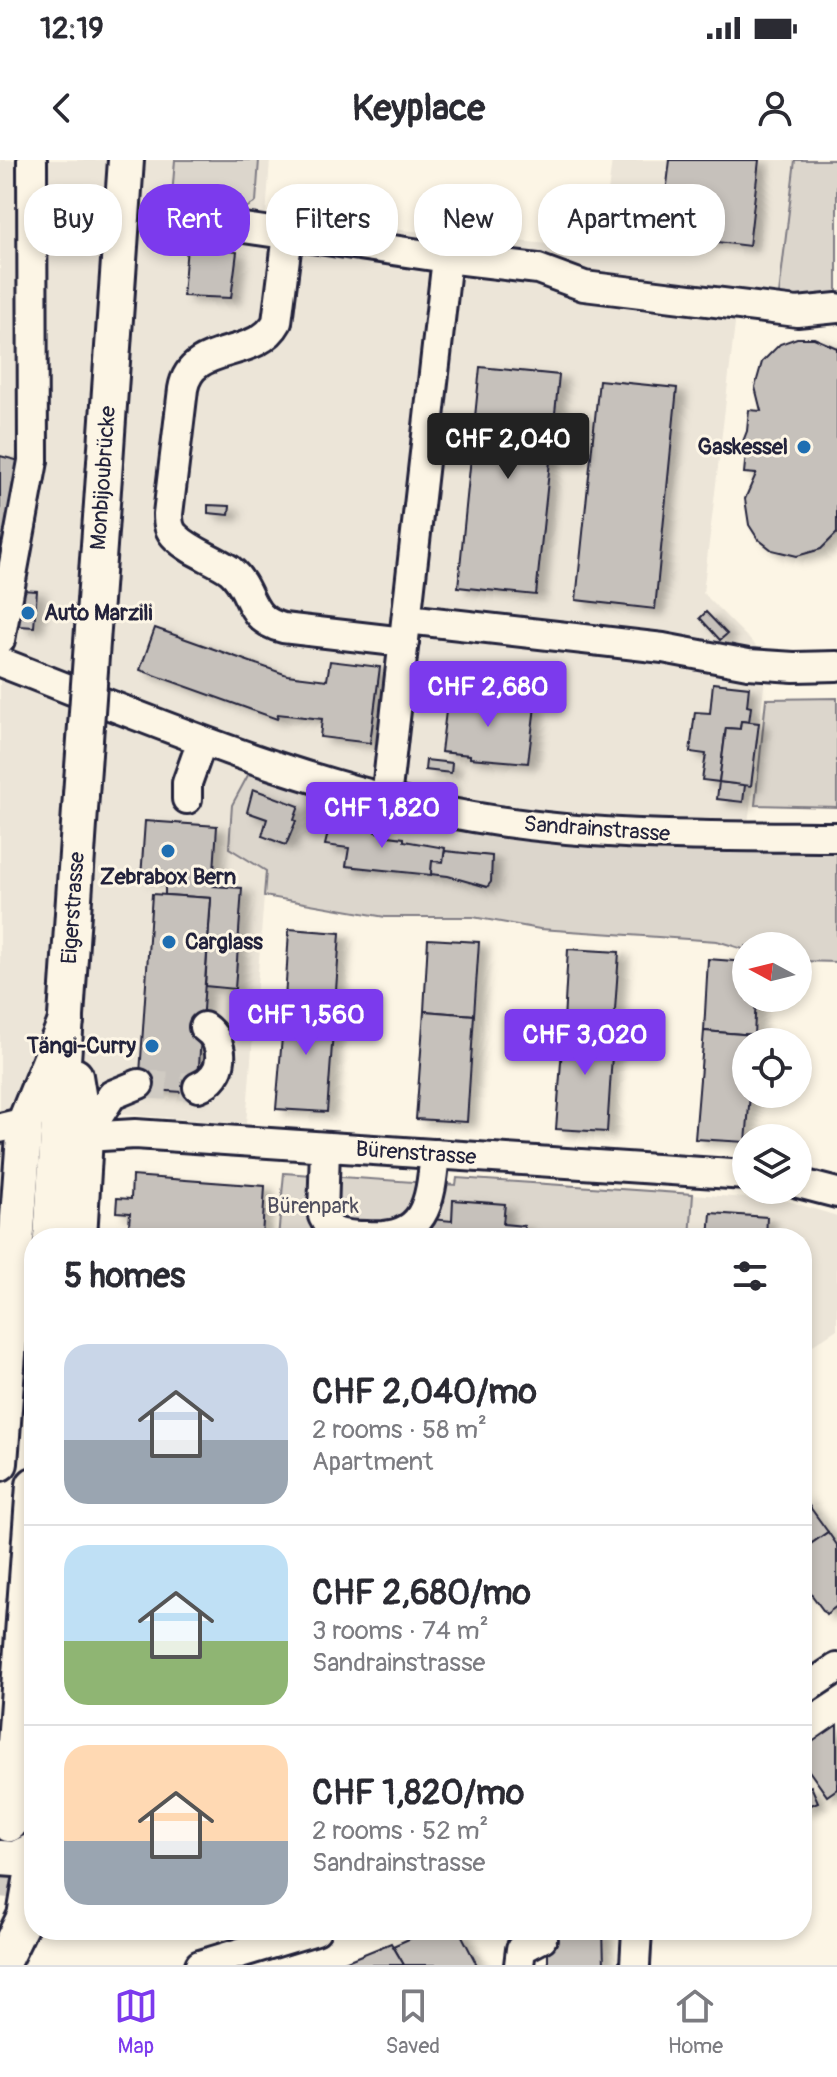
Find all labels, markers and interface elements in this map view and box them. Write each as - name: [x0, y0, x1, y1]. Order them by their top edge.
- text: 12:19: [40, 10, 104, 47]
- icon: back: [40, 86, 84, 130]
- text: Keyplace: [352, 86, 485, 131]
- icon: person: [753, 86, 797, 130]
- chip: Buy: [24, 184, 122, 256]
- chip: Rent: [138, 184, 250, 256]
- chip: Filters: [266, 184, 398, 256]
- chip: New: [414, 184, 522, 256]
- chip: Apartment: [538, 184, 725, 256]
- street label: Monbijoubrücke: [84, 405, 122, 551]
- pin: CHF 2,040: [416, 413, 600, 481]
- text: CHF 2,040: [445, 423, 571, 455]
- place label: Gaskessel: [698, 433, 788, 461]
- marker: Gaskessel: [795, 438, 813, 456]
- place label: Auto Marzili: [44, 599, 152, 627]
- marker: Auto Marzili: [19, 604, 37, 622]
- pin: CHF 2,680: [396, 661, 580, 729]
- text: CHF 2,680: [428, 671, 548, 703]
- pin: CHF 1,820: [290, 782, 474, 850]
- text: CHF 1,820: [324, 792, 440, 824]
- street label: Sandrainstrasse: [523, 810, 671, 848]
- marker: Zebrabox Bern: [159, 842, 177, 860]
- street label: Eigerstrasse: [55, 851, 91, 965]
- place label: Zebrabox Bern: [100, 863, 236, 891]
- place label: Carglass: [185, 928, 263, 956]
- north arrow: [732, 932, 812, 1012]
- map controls: [732, 932, 812, 1204]
- marker: Carglass: [160, 933, 178, 951]
- pin: CHF 1,560: [214, 989, 398, 1057]
- text: CHF 1,560: [247, 999, 365, 1031]
- pin: CHF 3,020: [493, 1009, 677, 1077]
- text: CHF 3,020: [523, 1019, 647, 1051]
- button: locate: [732, 1028, 812, 1108]
- place label: Tängi-Curry: [26, 1032, 137, 1060]
- marker: Tängi-Curry: [143, 1037, 161, 1055]
- button: layers: [732, 1124, 812, 1204]
- street label: Bürenstrasse: [355, 1135, 477, 1171]
- park label: Bürenpark: [267, 1192, 359, 1220]
- icon: filters: [728, 1254, 772, 1298]
- text: 5 homes: [64, 1255, 185, 1298]
- text: CHF 2,040/mo: [312, 1371, 537, 1414]
- icon: home: [128, 1376, 224, 1472]
- text: 2 rooms · 58 m²: [312, 1414, 487, 1446]
- text: Apartment: [312, 1446, 433, 1478]
- text: CHF 2,680/mo: [312, 1572, 531, 1615]
- icon: home: [128, 1577, 224, 1673]
- text: 3 rooms · 74 m²: [312, 1615, 489, 1647]
- text: Sandrainstrasse: [312, 1647, 485, 1679]
- text: CHF 1,820/mo: [312, 1772, 524, 1815]
- icon: home: [128, 1777, 224, 1873]
- text: 2 rooms · 52 m²: [312, 1815, 488, 1847]
- text: Sandrainstrasse: [312, 1847, 485, 1879]
- tab: Map: [114, 1984, 158, 2060]
- tab: Saved: [385, 1984, 440, 2060]
- tab: Home: [668, 1984, 723, 2060]

